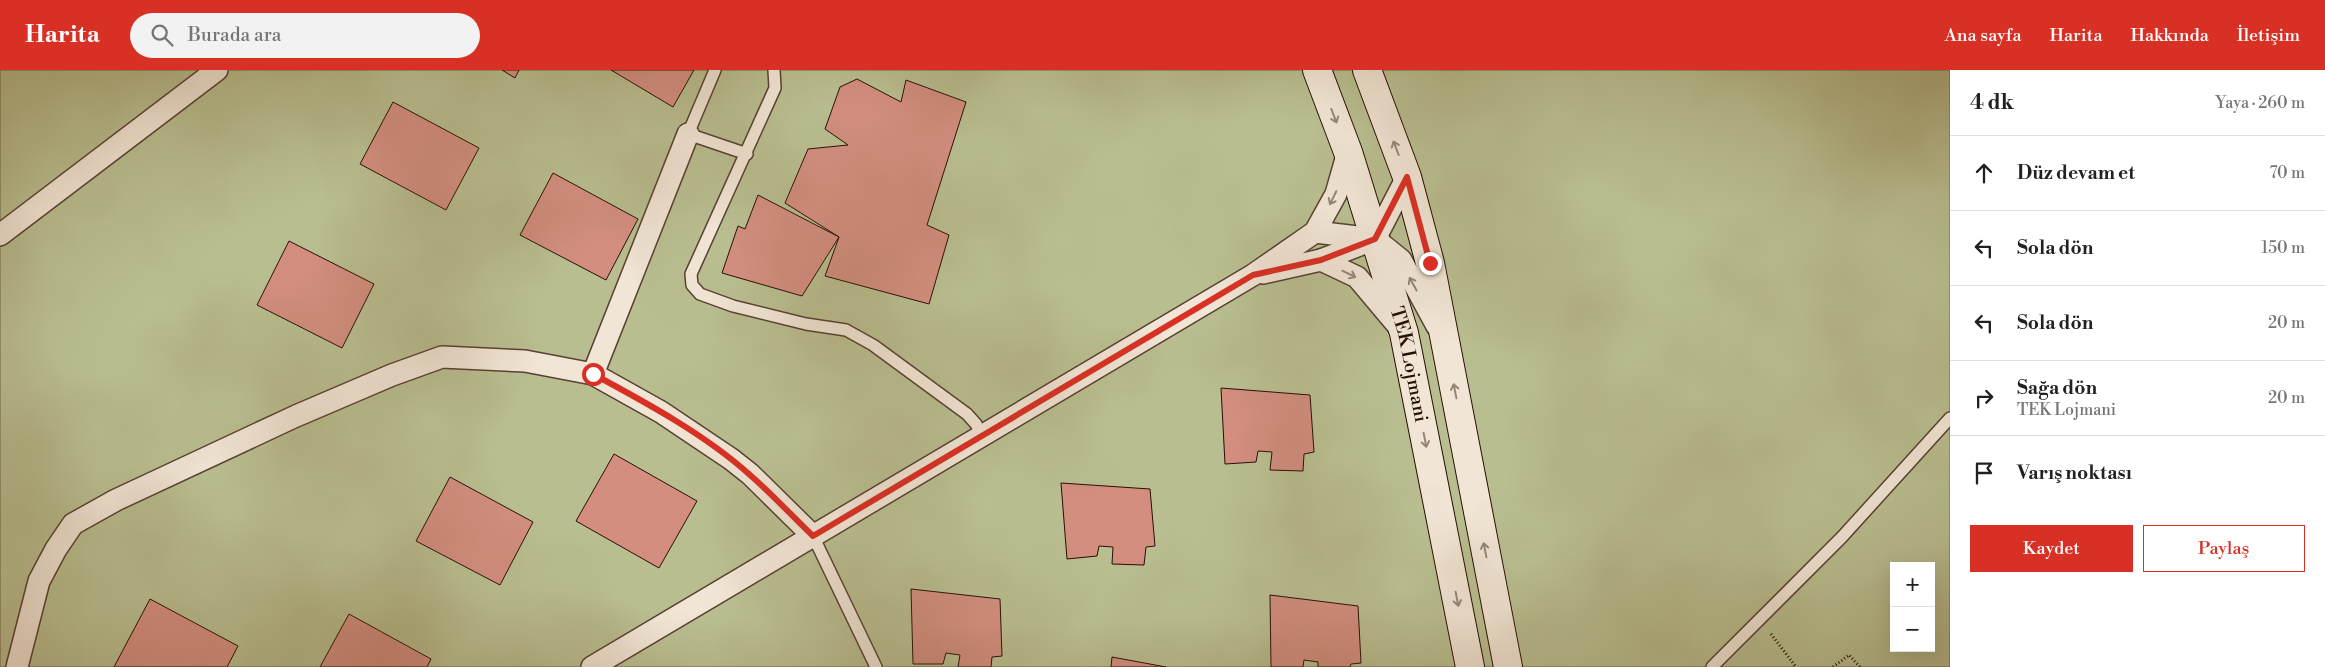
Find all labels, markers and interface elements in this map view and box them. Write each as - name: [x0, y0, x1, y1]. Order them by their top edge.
- search box: [130, 13, 480, 58]
- text: Harita: [25, 20, 100, 50]
- icon: search: [148, 21, 176, 49]
- text: Burada ara: [188, 23, 281, 47]
- text: Ana sayfa: [1944, 24, 2022, 47]
- text: Harita: [2050, 24, 2103, 47]
- text: Hakkında: [2131, 24, 2209, 47]
- text: İletişim: [2237, 24, 2300, 47]
- text: 4 dk: [1970, 90, 2014, 116]
- text: Yaya · 260 m: [2216, 93, 2305, 113]
- one-way arrow: [1330, 107, 1339, 123]
- one-way arrow: [1391, 141, 1400, 156]
- icon: ahead: [1970, 159, 1998, 187]
- text: Düz devam et: [2017, 161, 2135, 185]
- text: 70 m: [2269, 163, 2305, 183]
- one-way arrow: [1328, 191, 1338, 206]
- icon: left: [1970, 234, 1998, 262]
- text: Sola dön: [2017, 236, 2093, 260]
- text: 150 m: [2261, 238, 2305, 258]
- route end: [1419, 252, 1442, 275]
- one-way arrow: [1341, 270, 1356, 279]
- one-way arrow: [1408, 277, 1418, 291]
- street label: TEK Lojmani: [1385, 304, 1433, 424]
- icon: left: [1970, 309, 1998, 337]
- text: Sola dön: [2017, 311, 2093, 335]
- text: 20 m: [2268, 313, 2305, 333]
- route start: [582, 363, 605, 386]
- text: Sağa dön: [2017, 376, 2097, 400]
- one-way arrow: [1449, 383, 1459, 399]
- icon: right: [1970, 384, 1998, 412]
- text: 20 m: [2268, 388, 2305, 408]
- text: TEK Lojmani: [2017, 400, 2116, 420]
- one-way arrow: [1421, 432, 1431, 448]
- icon: arrive: [1970, 459, 1998, 487]
- text: Varış noktası: [2017, 461, 2132, 485]
- button: Kaydet: [1970, 525, 2133, 572]
- button: Paylaş: [2143, 525, 2305, 572]
- one-way arrow: [1480, 543, 1490, 559]
- map controls: [1890, 562, 1935, 652]
- button: +: [1890, 562, 1935, 607]
- one-way arrow: [1452, 591, 1462, 607]
- button: −: [1890, 607, 1935, 652]

